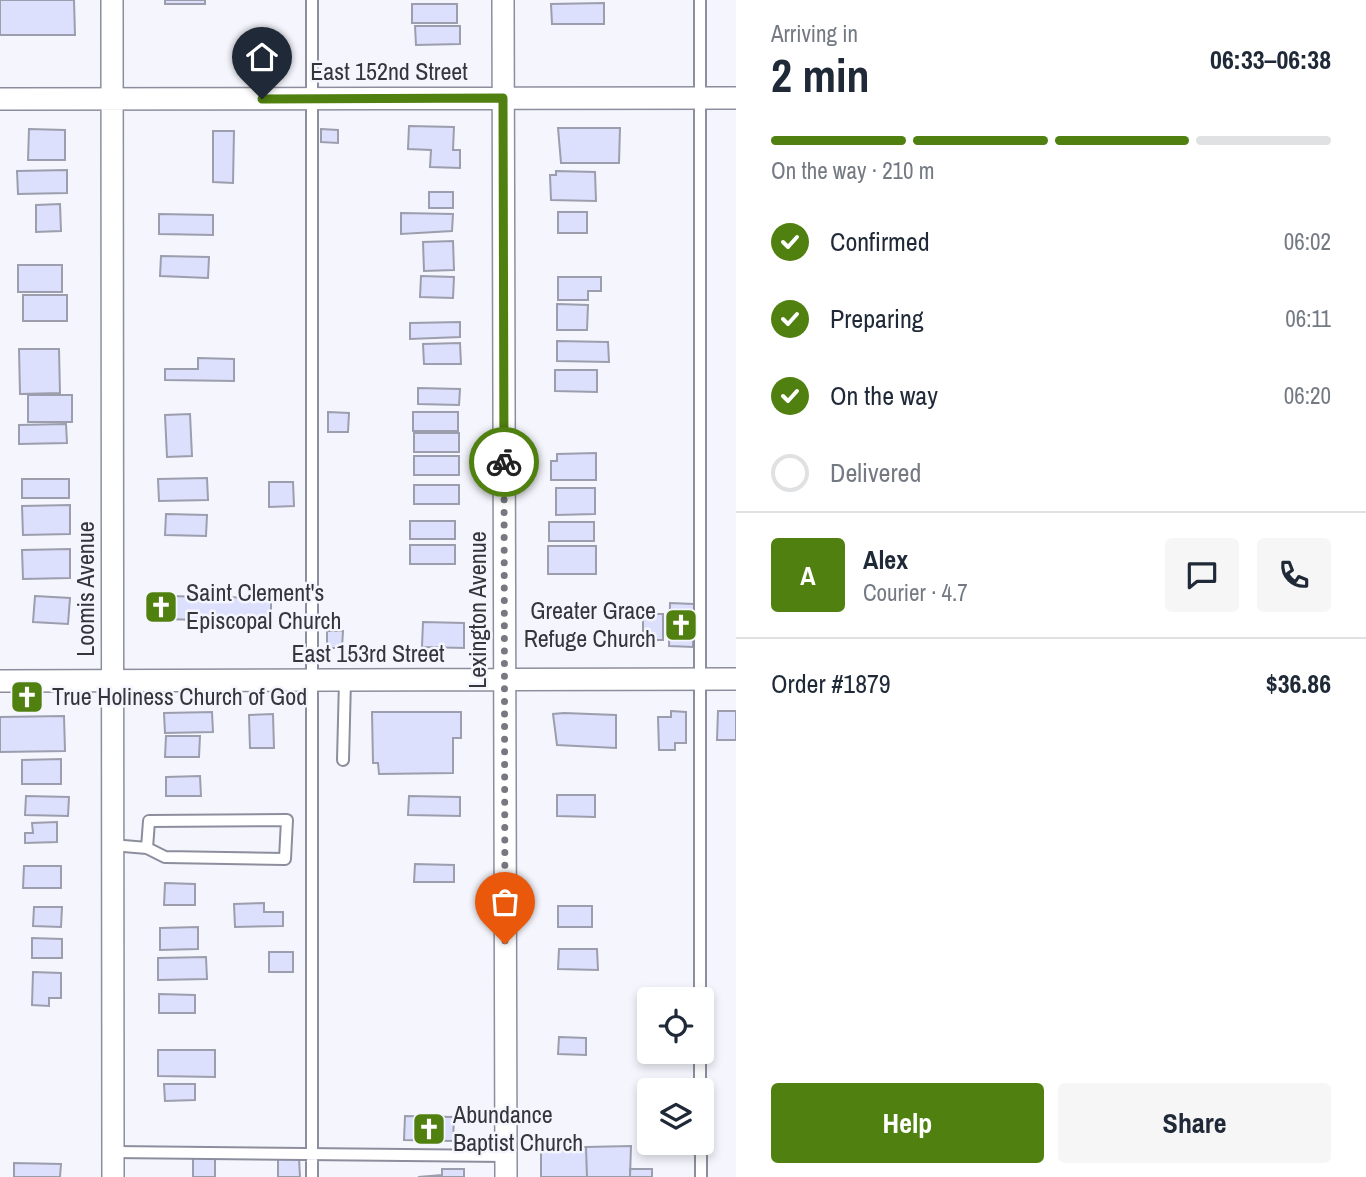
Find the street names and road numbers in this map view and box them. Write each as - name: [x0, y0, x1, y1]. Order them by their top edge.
- street label: East 152nd Street: [310, 55, 468, 87]
- street label: Loomis Avenue: [69, 521, 101, 657]
- street label: Lexington Avenue: [461, 531, 493, 689]
- street label: East 153rd Street: [291, 637, 445, 669]

